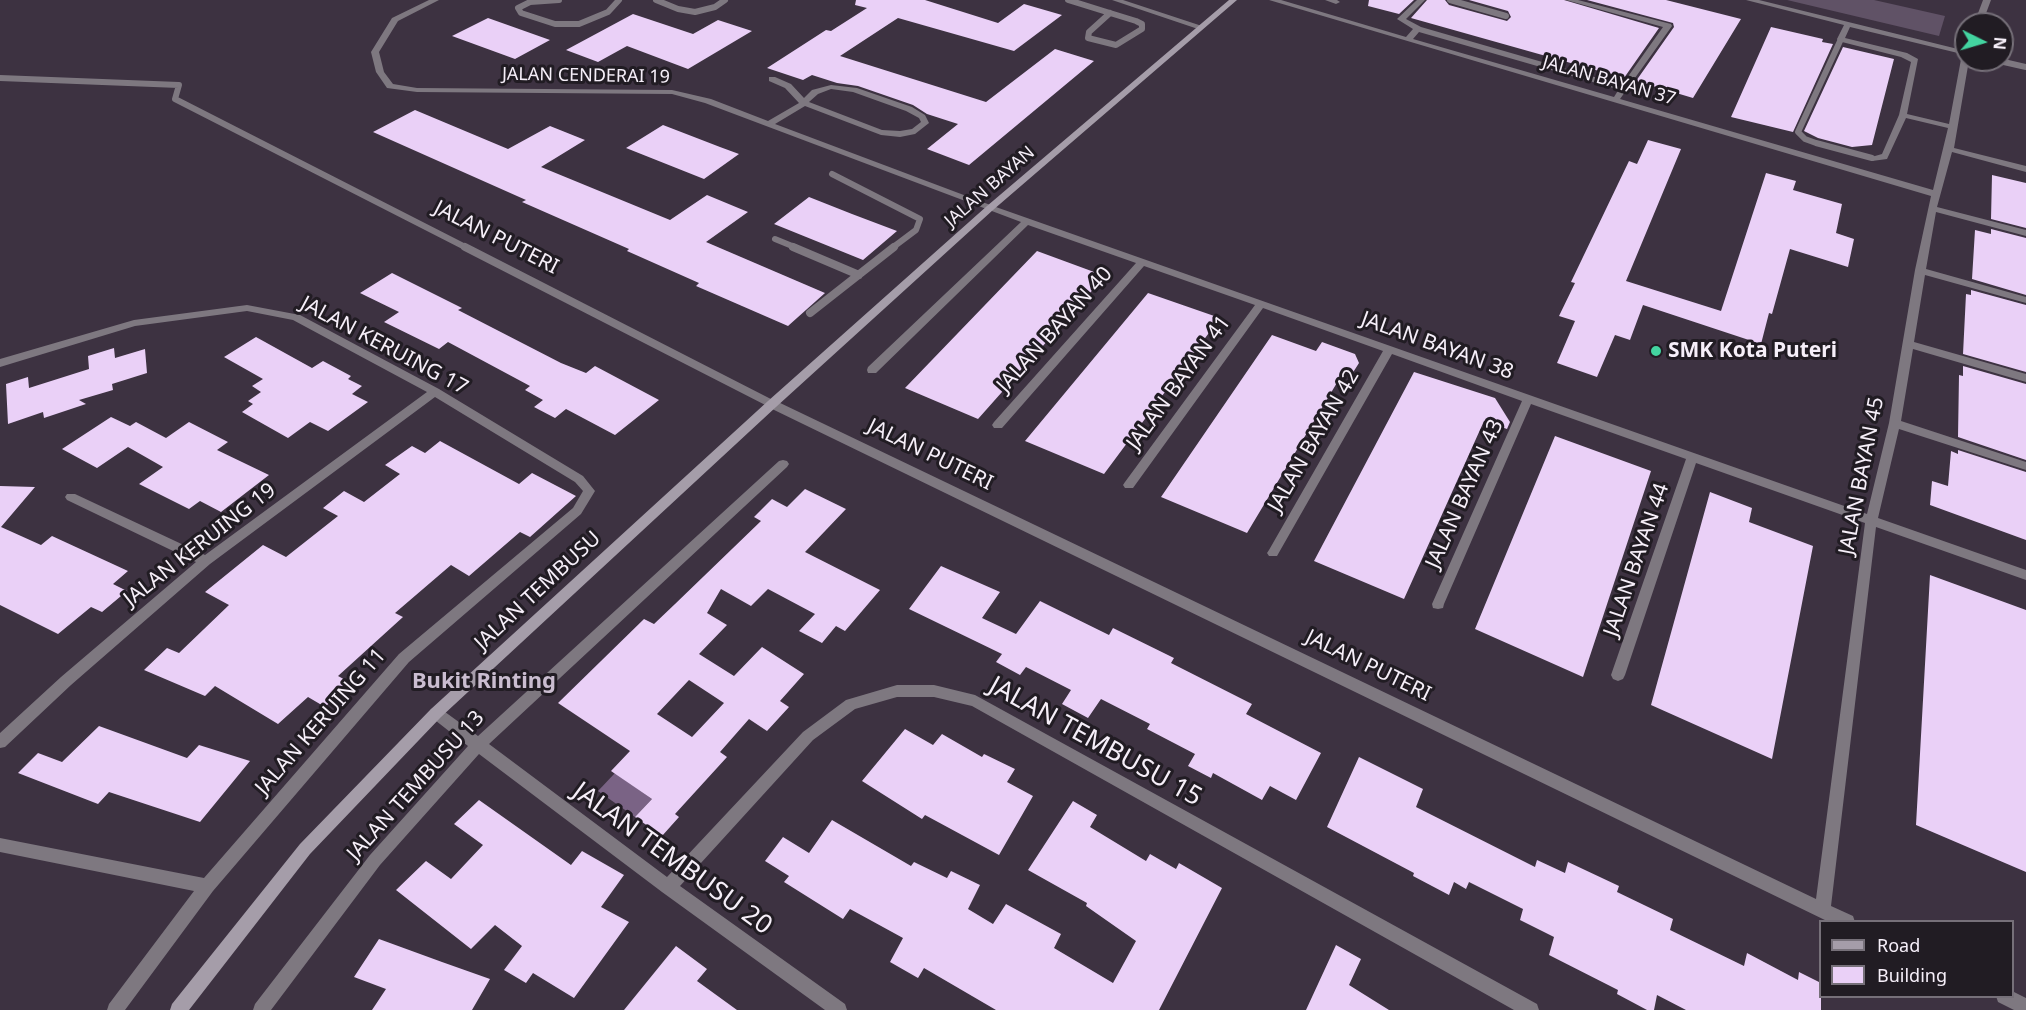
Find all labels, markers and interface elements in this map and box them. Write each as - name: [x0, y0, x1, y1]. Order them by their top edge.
- north arrow: [1954, 12, 2014, 72]
- text: N: [1988, 36, 2011, 51]
- street label: JALAN BAYAN 37: [1540, 52, 1678, 110]
- street label: JALAN CENDERAI 19: [502, 64, 670, 88]
- street label: JALAN BAYAN: [941, 142, 1039, 232]
- street label: JALAN PUTERI: [429, 196, 563, 280]
- street label: JALAN BAYAN 40: [992, 262, 1118, 398]
- street label: JALAN KERUING 17: [296, 291, 472, 401]
- street label: JALAN BAYAN 38: [1357, 307, 1517, 385]
- street label: JALAN BAYAN 41: [1122, 311, 1236, 455]
- place label: SMK Kota Puteri: [1668, 338, 1837, 364]
- marker: SMK Kota Puteri: [1649, 344, 1663, 358]
- street label: JALAN BAYAN 42: [1263, 365, 1365, 517]
- street label: JALAN BAYAN 45: [1834, 395, 1890, 557]
- street label: JALAN PUTERI: [863, 414, 997, 496]
- street label: JALAN BAYAN 43: [1421, 416, 1509, 572]
- street label: JALAN KERUING 19: [119, 478, 281, 612]
- street label: JALAN BAYAN 44: [1599, 480, 1675, 640]
- street label: JALAN TEMBUSU: [470, 526, 606, 656]
- street label: JALAN PUTERI: [1301, 625, 1435, 707]
- street label: JALAN KERUING 11: [250, 644, 392, 800]
- district label: Bukit Rinting: [412, 669, 556, 695]
- street label: JALAN TEMBUSU 15: [983, 671, 1207, 813]
- street label: JALAN TEMBUSU 13: [342, 706, 490, 866]
- street label: JALAN TEMBUSU 20: [566, 776, 778, 942]
- legend: [1819, 920, 2014, 998]
- text: Road: [1877, 933, 1920, 957]
- text: Building: [1877, 963, 1947, 987]

